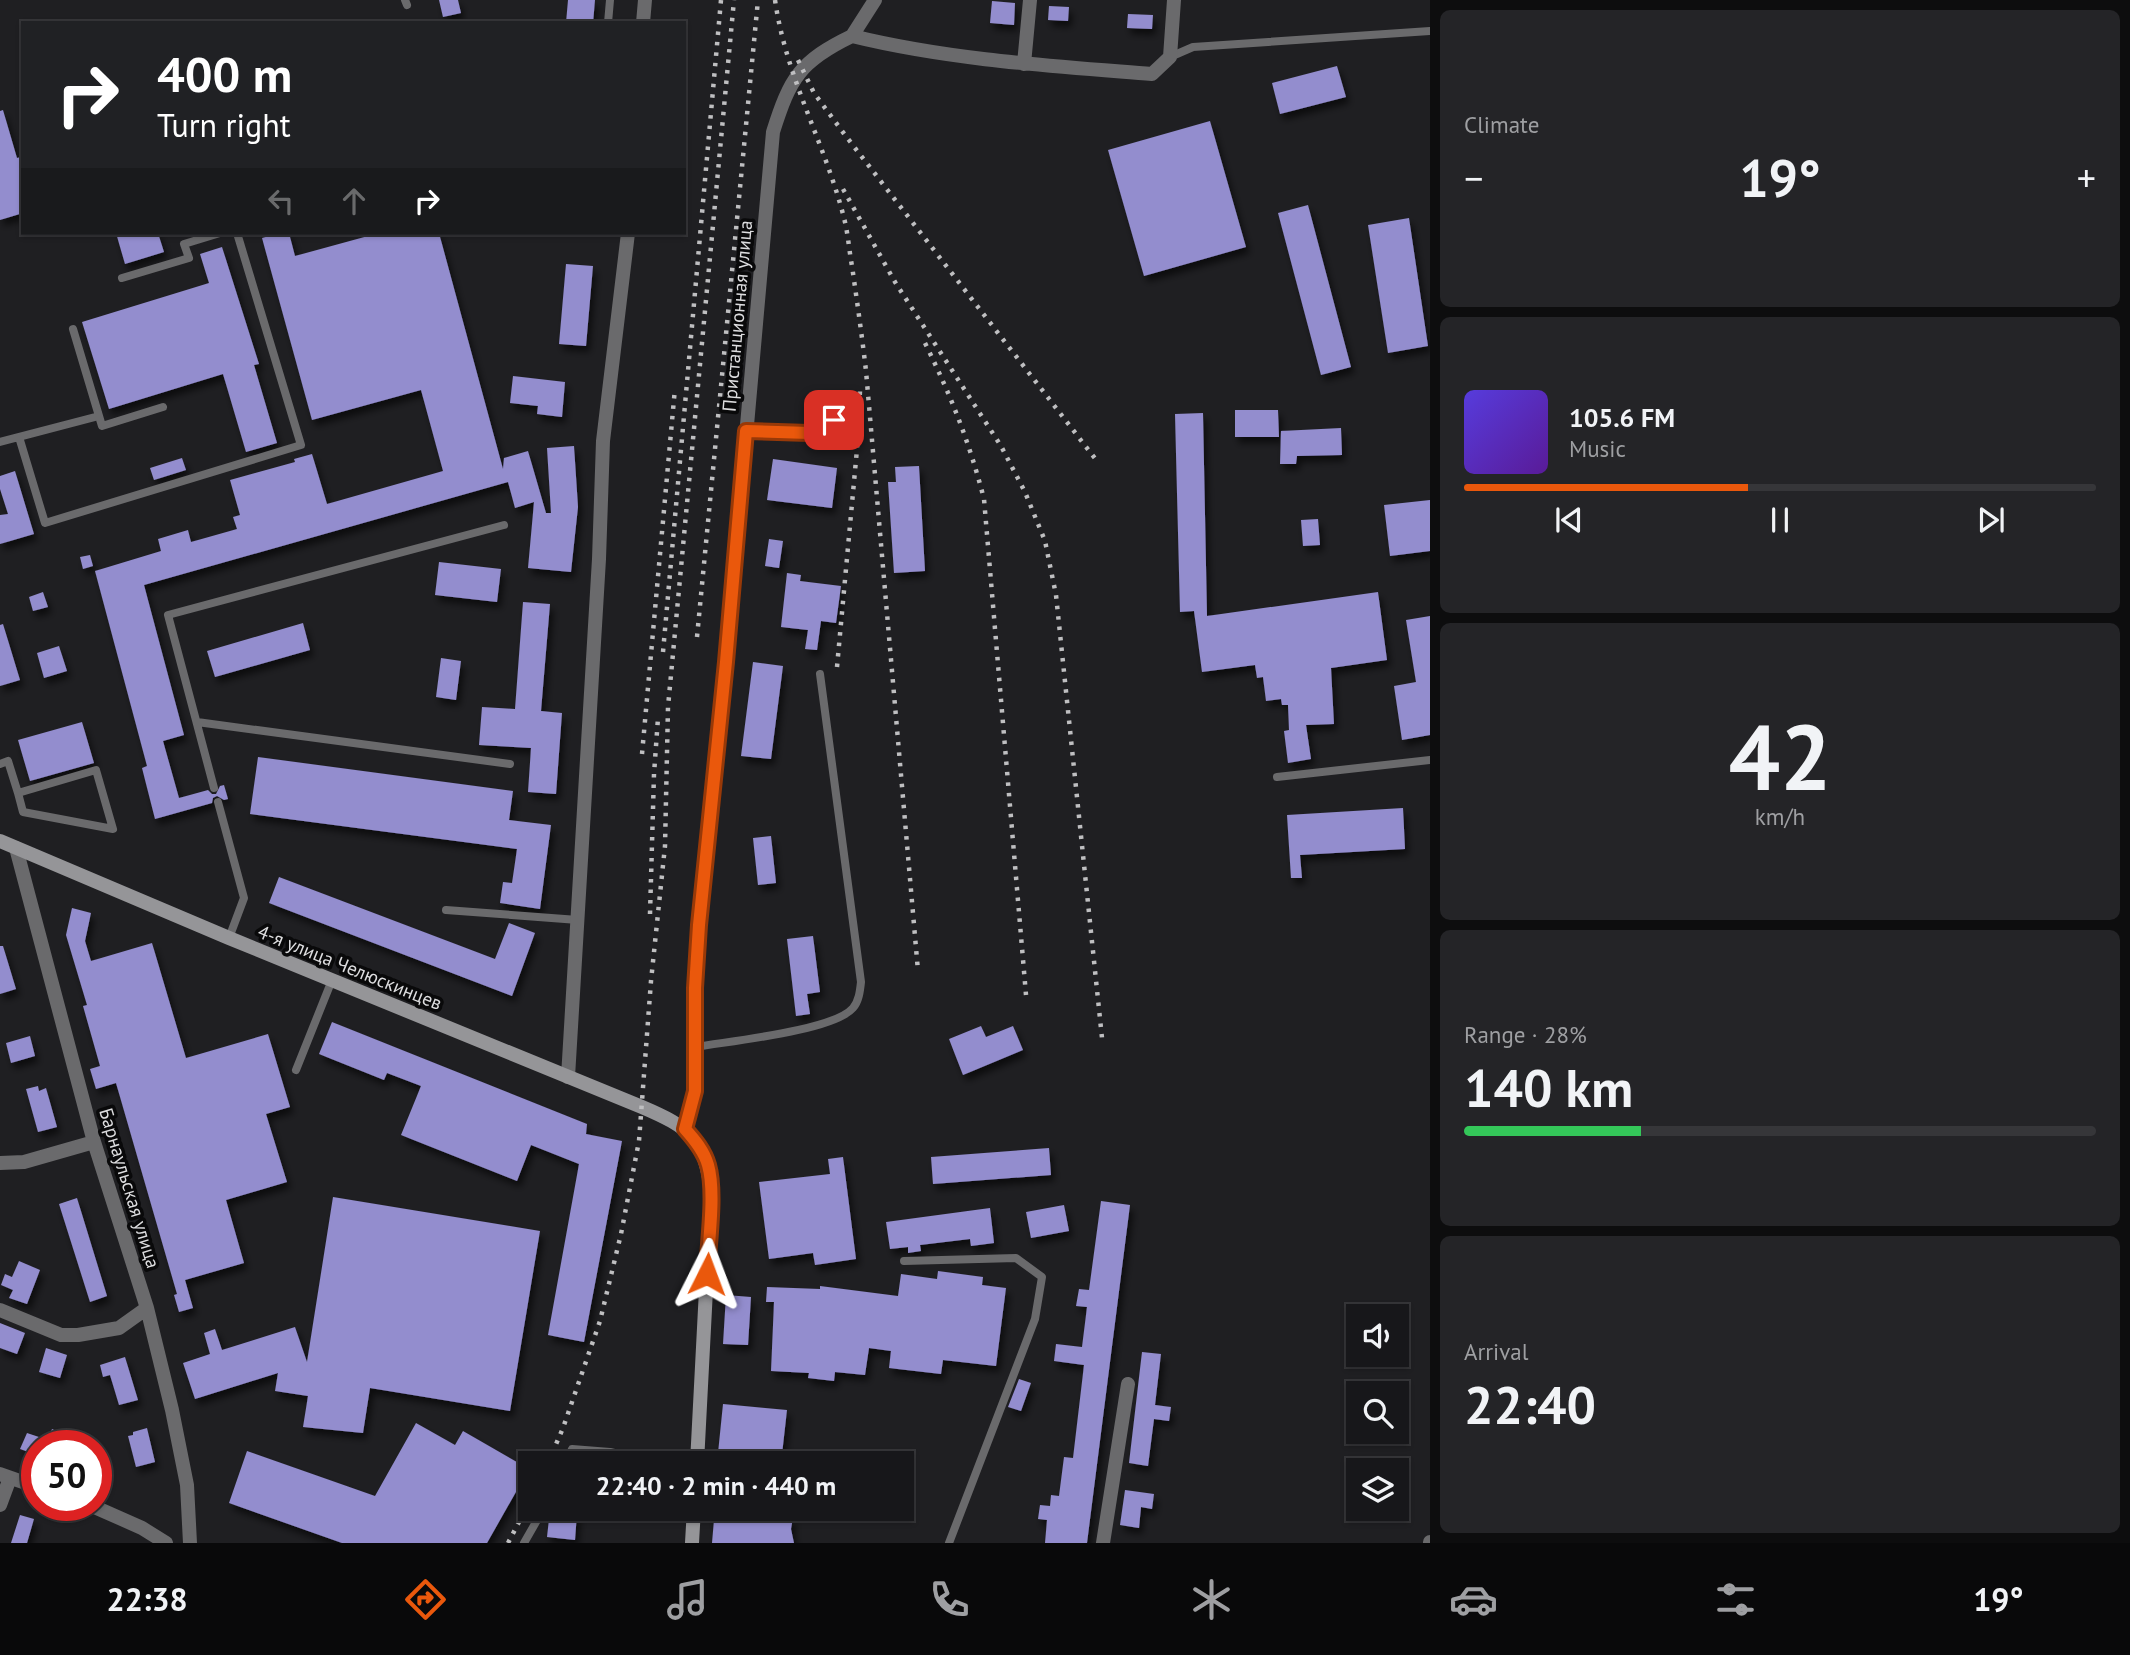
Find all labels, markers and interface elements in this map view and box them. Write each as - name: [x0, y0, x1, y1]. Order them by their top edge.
- text: 400 m: [157, 42, 292, 106]
- icon: right: [42, 49, 133, 140]
- text: Turn right: [157, 104, 291, 146]
- text: Climate: [1464, 110, 1539, 139]
- text: 19°: [1739, 144, 1821, 211]
- text: −: [1464, 153, 1483, 202]
- text: +: [2077, 153, 2096, 202]
- icon: left: [262, 182, 300, 220]
- icon: ahead: [335, 182, 373, 220]
- icon: right: [408, 182, 446, 220]
- street label: Пристанционная улица: [717, 219, 757, 413]
- pin: [804, 390, 864, 450]
- icon: arrive: [815, 401, 853, 439]
- text: 105.6 FM: [1569, 401, 1675, 434]
- text: Music: [1569, 434, 1626, 463]
- icon: previous: [1550, 501, 1588, 539]
- icon: pause: [1761, 501, 1799, 539]
- icon: next: [1972, 501, 2010, 539]
- text: 42: [1728, 697, 1832, 815]
- text: km/h: [1755, 802, 1805, 831]
- street label: 4-я улица Челюскинцев: [254, 919, 446, 1015]
- text: Range · 28%: [1464, 1020, 1587, 1049]
- text: 140 km: [1464, 1054, 1633, 1121]
- street label: Барнаульская улица: [94, 1105, 166, 1271]
- position arrow: [670, 1237, 744, 1311]
- map controls: [1346, 1304, 1409, 1521]
- button: sound: [1346, 1304, 1409, 1367]
- text: Arrival: [1464, 1337, 1528, 1366]
- text: 22:40: [1464, 1371, 1596, 1438]
- button: search: [1346, 1381, 1409, 1444]
- speed limit sign: 50: [21, 1430, 112, 1521]
- button: layers: [1346, 1458, 1409, 1521]
- text: 22:40 · 2 min · 440 m: [596, 1469, 836, 1502]
- icon: directions: [401, 1575, 450, 1624]
- icon: music: [663, 1575, 712, 1624]
- icon: phone: [925, 1575, 974, 1624]
- icon: climate: [1187, 1575, 1236, 1624]
- icon: car: [1449, 1575, 1498, 1624]
- icon: filters: [1711, 1575, 1760, 1624]
- text: 22:38: [107, 1578, 188, 1620]
- text: 19°: [1973, 1578, 2023, 1620]

